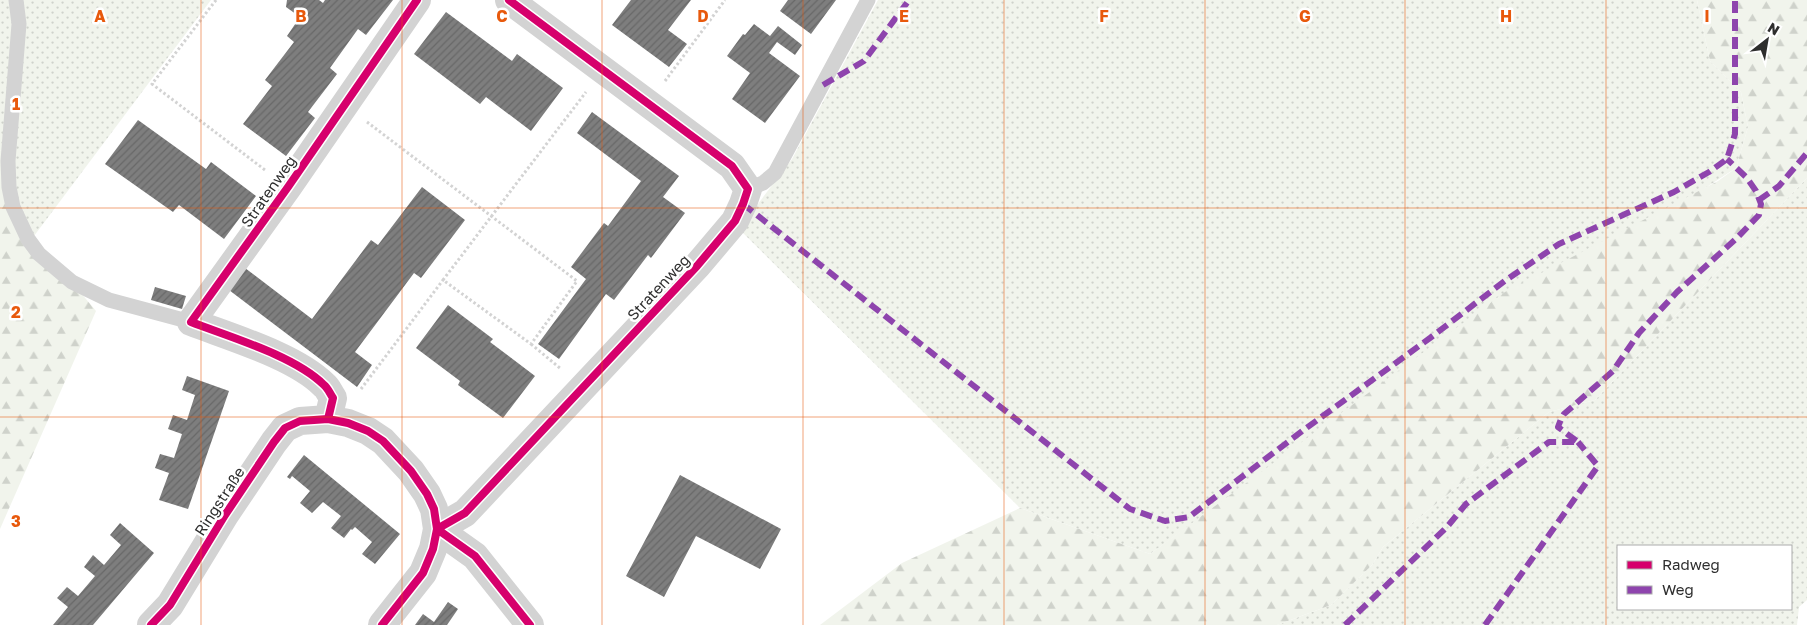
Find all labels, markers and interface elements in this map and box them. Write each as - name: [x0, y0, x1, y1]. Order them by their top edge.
- text: A: [94, 6, 106, 26]
- text: B: [295, 6, 307, 26]
- text: C: [496, 6, 508, 26]
- text: D: [697, 6, 709, 26]
- text: E: [899, 6, 909, 26]
- text: F: [1099, 6, 1109, 26]
- text: G: [1299, 6, 1311, 26]
- text: H: [1500, 6, 1512, 26]
- text: I: [1704, 6, 1710, 26]
- north arrow: [1742, 15, 1792, 65]
- text: N: [1765, 18, 1783, 38]
- text: 1: [12, 94, 20, 114]
- street label: Stratenweg: [237, 152, 299, 230]
- street label: Stratenweg: [623, 250, 693, 324]
- text: 2: [11, 302, 21, 322]
- street label: Ringstraße: [190, 463, 248, 539]
- text: 3: [11, 511, 21, 531]
- legend: [1617, 545, 1792, 610]
- text: Radweg: [1662, 555, 1720, 573]
- text: Weg: [1662, 580, 1694, 598]

